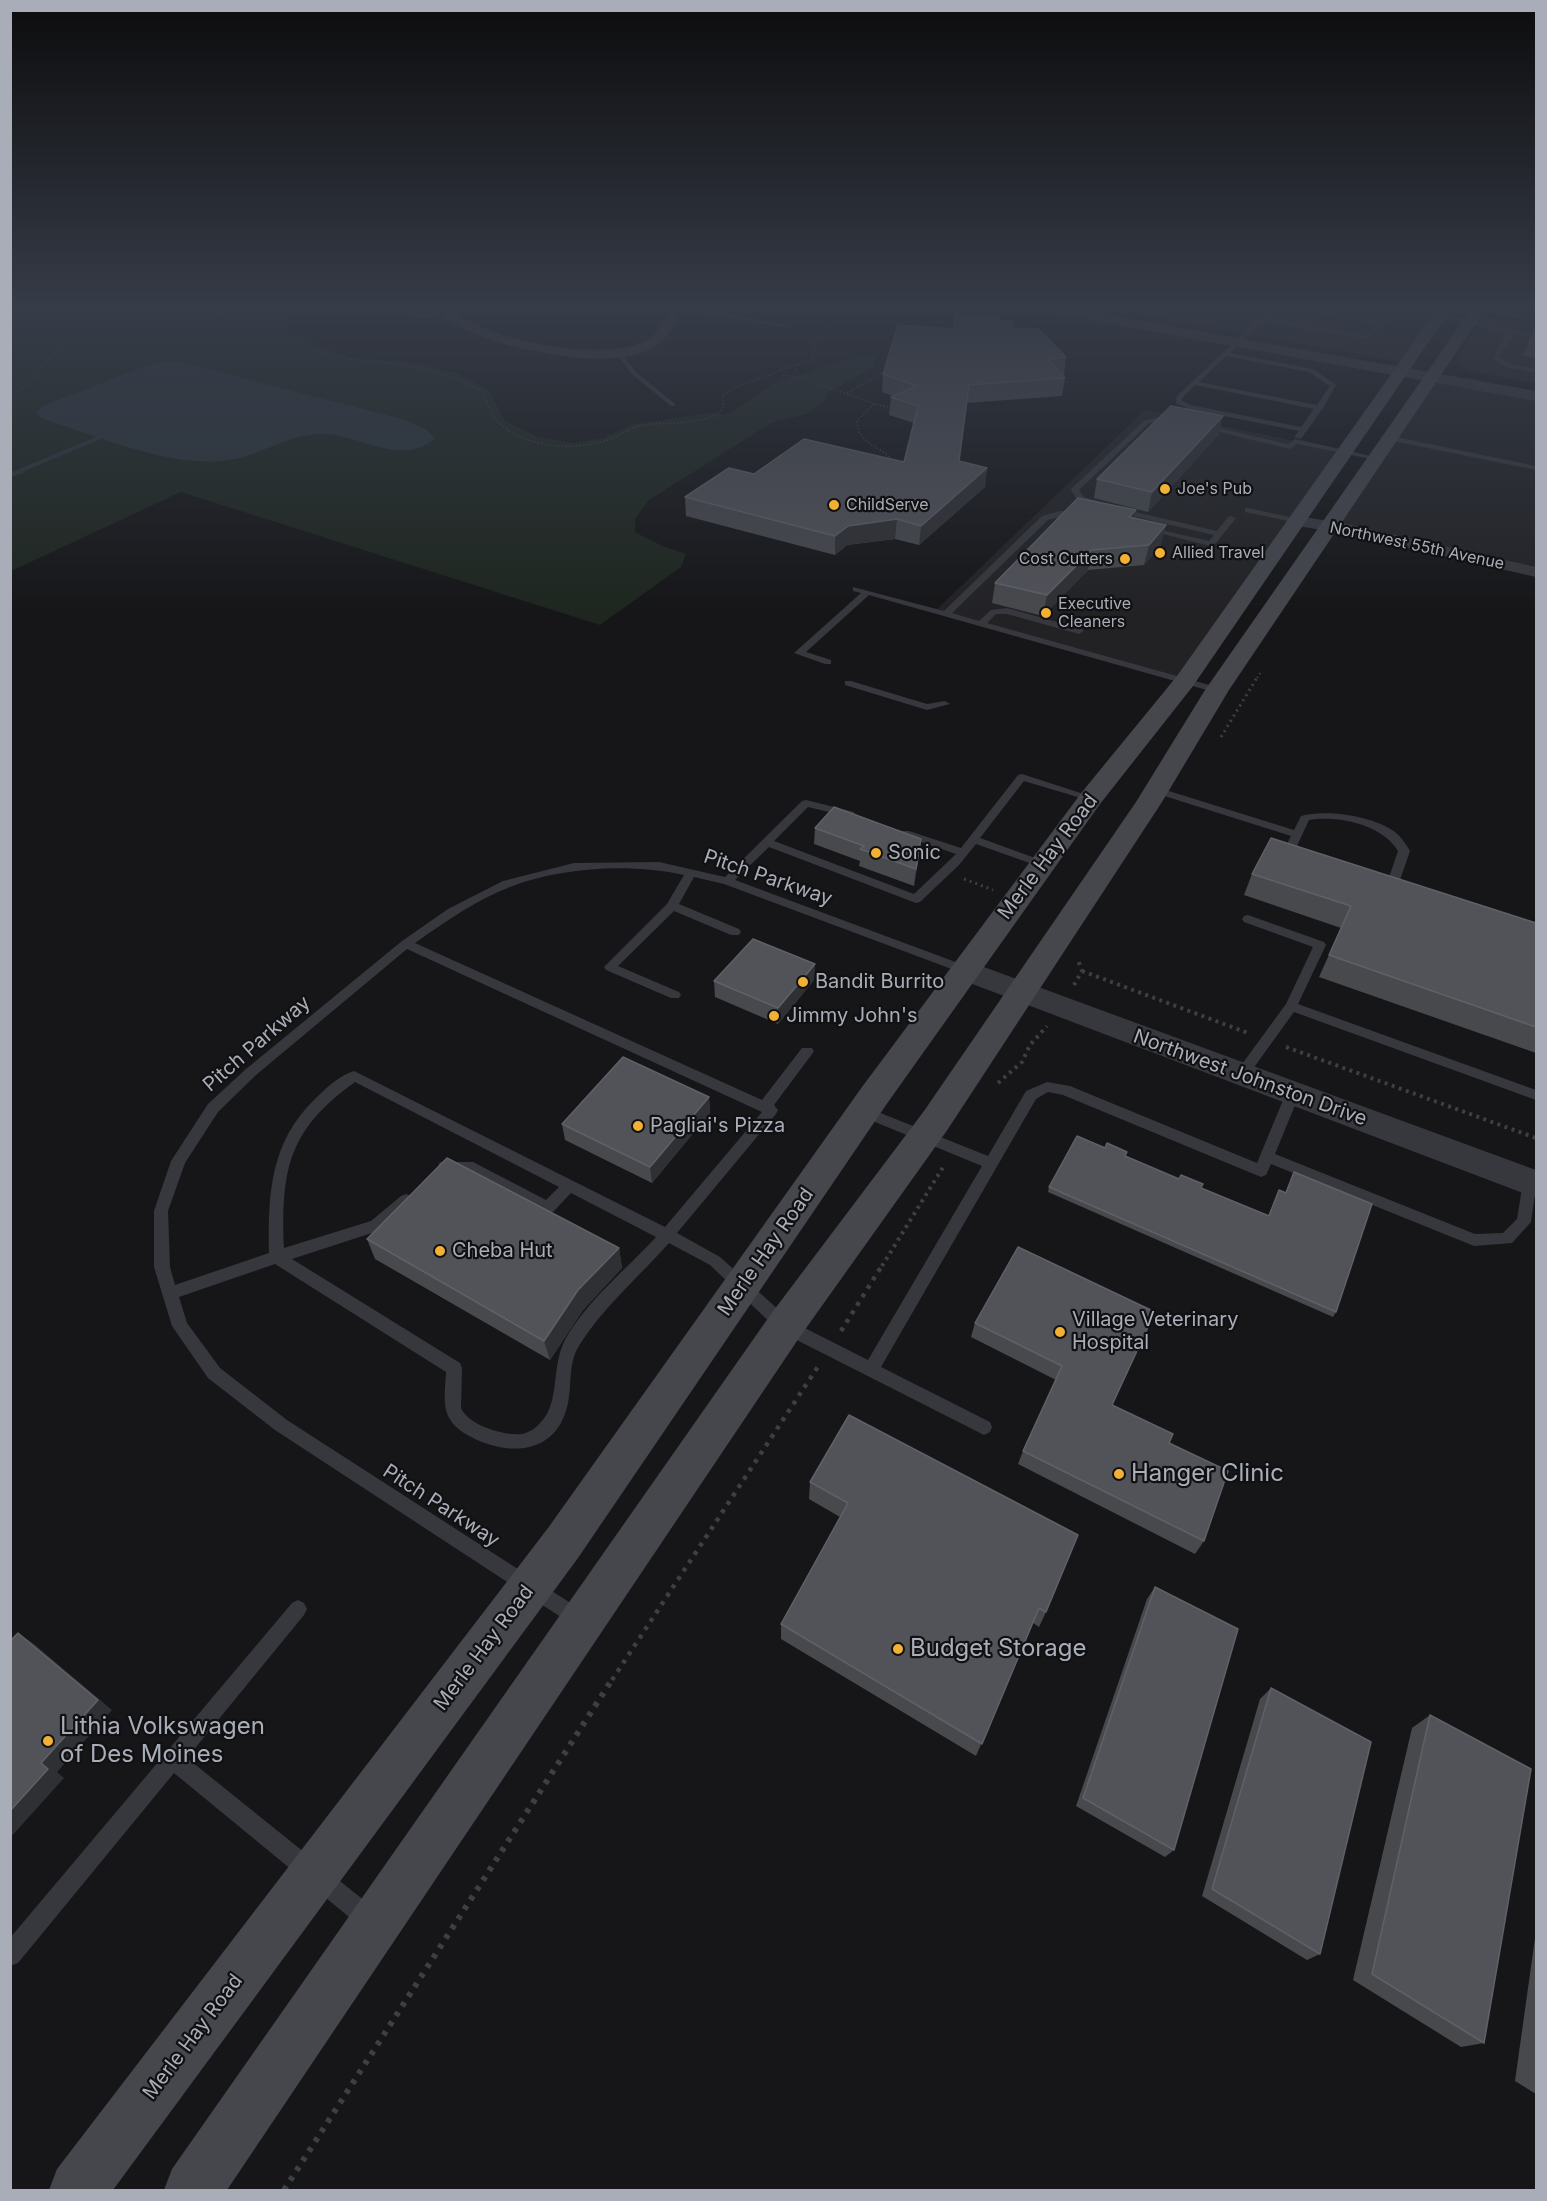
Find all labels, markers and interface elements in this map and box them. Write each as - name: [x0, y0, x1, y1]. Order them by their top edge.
- place label: Joe's Pub: [1177, 479, 1252, 499]
- marker: Joe's Pub: [1158, 482, 1172, 496]
- place label: ChildServe: [846, 495, 929, 515]
- marker: ChildServe: [827, 498, 841, 512]
- street label: Northwest 55th Avenue: [1328, 518, 1506, 574]
- place label: Allied Travel: [1172, 543, 1264, 563]
- marker: Allied Travel: [1153, 546, 1167, 560]
- place label: Cost Cutters: [1019, 549, 1113, 569]
- marker: Cost Cutters: [1118, 552, 1132, 566]
- place label: Executive Cleaners: [1058, 594, 1131, 632]
- marker: Executive Cleaners: [1039, 606, 1053, 620]
- street label: Merle Hay Road: [993, 790, 1103, 924]
- place label: Sonic: [888, 841, 941, 865]
- street label: Pitch Parkway: [701, 845, 835, 911]
- marker: Sonic: [869, 846, 883, 860]
- place label: Bandit Burrito: [815, 970, 944, 994]
- marker: Bandit Burrito: [796, 975, 810, 989]
- street label: Pitch Parkway: [198, 991, 316, 1097]
- place label: Jimmy John's: [786, 1004, 917, 1028]
- marker: Jimmy John's: [767, 1009, 781, 1023]
- street label: Northwest Johnston Drive: [1130, 1025, 1370, 1131]
- place label: Pagliai's Pizza: [650, 1114, 785, 1138]
- marker: Pagliai's Pizza: [631, 1119, 645, 1133]
- street label: Merle Hay Road: [713, 1183, 819, 1321]
- place label: Cheba Hut: [452, 1239, 553, 1263]
- marker: Cheba Hut: [433, 1244, 447, 1258]
- place label: Village Veterinary Hospital: [1072, 1308, 1238, 1355]
- marker: Village Veterinary Hospital: [1053, 1325, 1067, 1339]
- street label: Pitch Parkway: [378, 1459, 504, 1553]
- place label: Hanger Clinic: [1131, 1460, 1284, 1488]
- marker: Hanger Clinic: [1112, 1467, 1126, 1481]
- street label: Merle Hay Road: [429, 1581, 539, 1715]
- place label: Budget Storage: [910, 1635, 1087, 1663]
- marker: Budget Storage: [891, 1642, 905, 1656]
- place label: Lithia Volkswagen of Des Moines: [60, 1713, 265, 1769]
- marker: Lithia Volkswagen of Des Moines: [41, 1734, 55, 1748]
- street label: Merle Hay Road: [138, 1970, 248, 2104]

